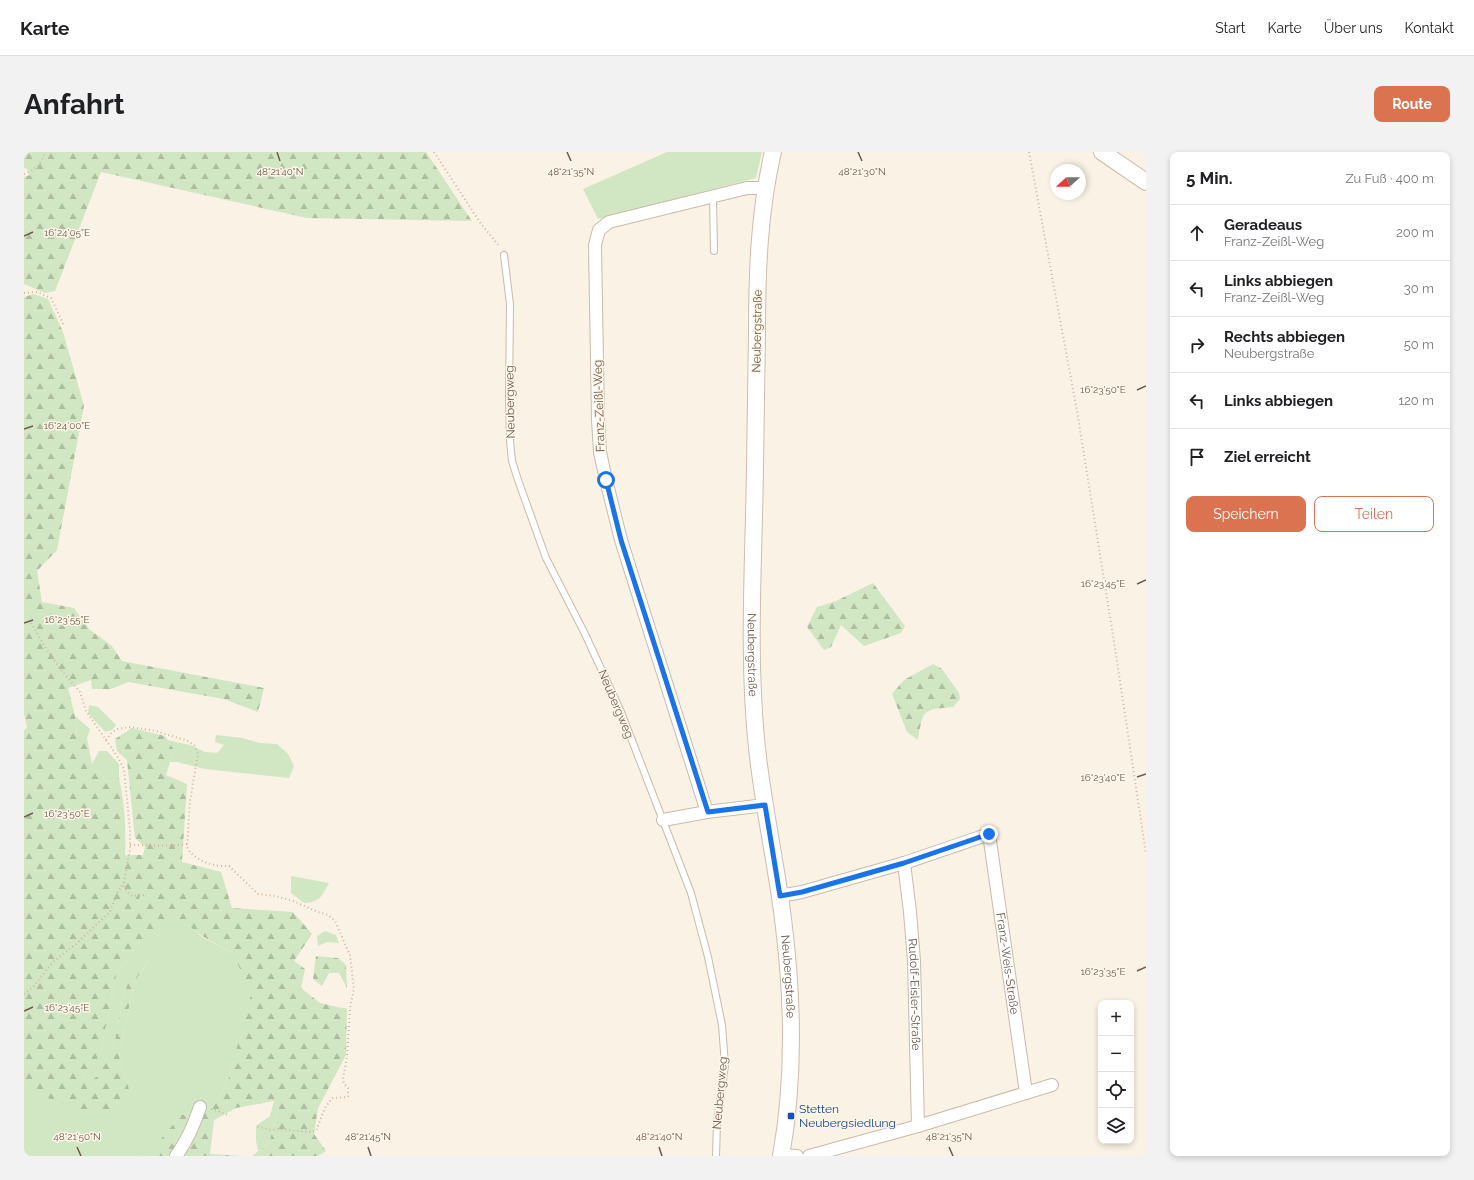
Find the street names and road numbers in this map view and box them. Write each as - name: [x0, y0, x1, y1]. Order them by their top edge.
- street label: Neubergstraße: [749, 289, 765, 373]
- street label: Franz-Zeißl-Weg: [590, 360, 608, 452]
- street label: Neubergweg: [502, 365, 518, 439]
- street label: Neubergstraße: [745, 613, 760, 697]
- street label: Neubergweg: [595, 668, 637, 740]
- street label: Franz-Weis-Straße: [993, 912, 1022, 1015]
- street label: Neubergstraße: [778, 934, 798, 1018]
- street label: Rudolf-Eisler-Straße: [905, 938, 923, 1051]
- street label: Neubergweg: [710, 1056, 730, 1130]

